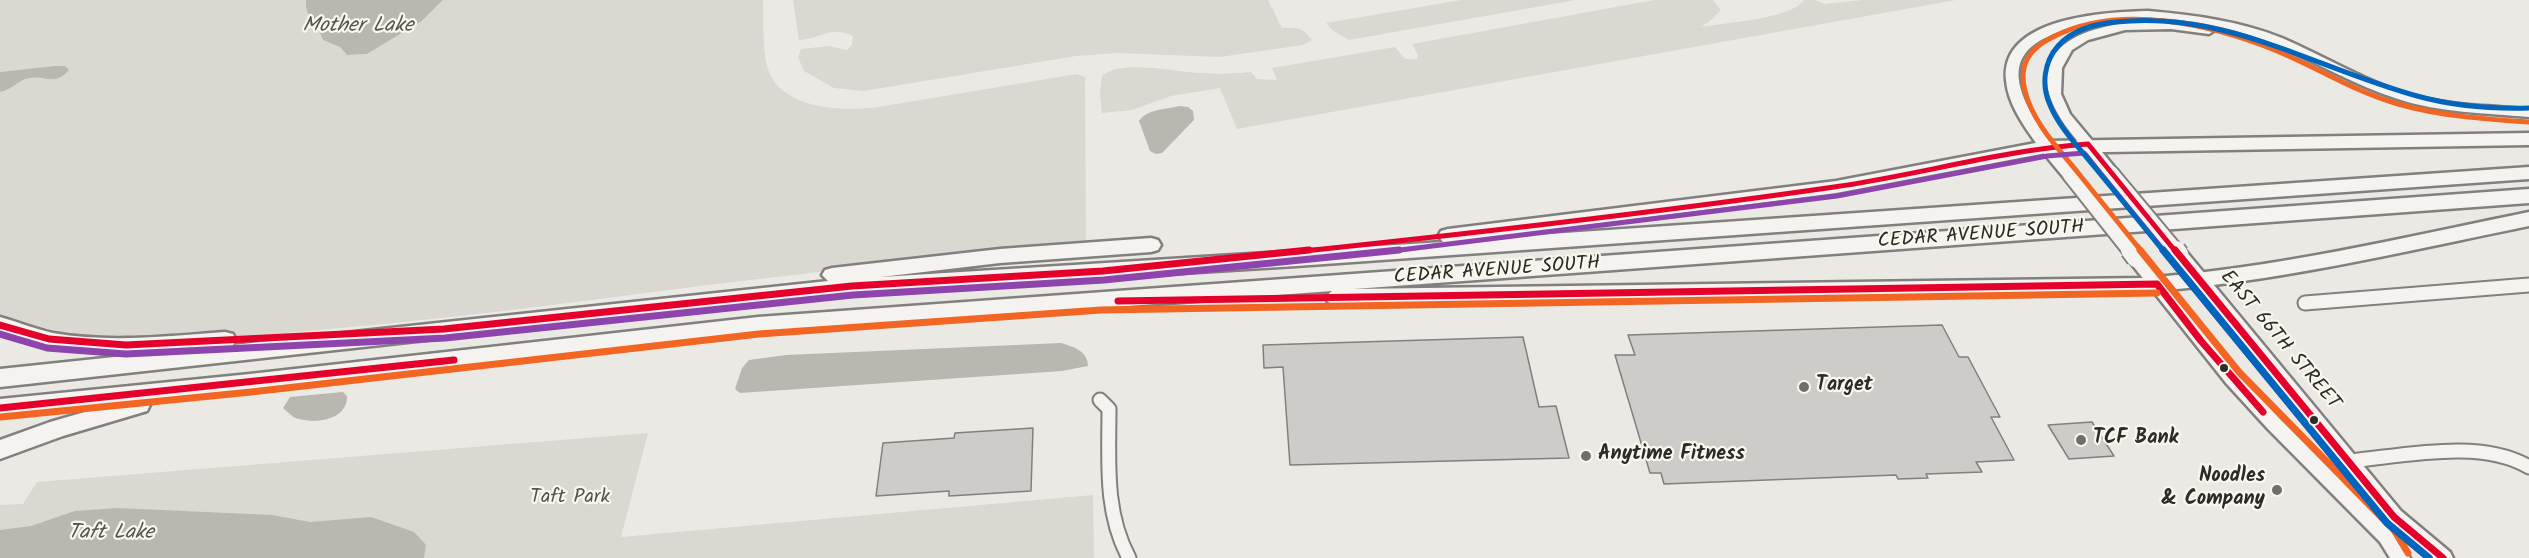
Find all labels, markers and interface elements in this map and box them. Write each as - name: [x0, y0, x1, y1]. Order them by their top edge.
- water label: Mother Lake: [303, 14, 413, 40]
- street label: CEDAR AVENUE SOUTH: [1877, 217, 2085, 255]
- street label: CEDAR AVENUE SOUTH: [1393, 253, 1601, 291]
- street label: EAST 66TH STREET: [2214, 266, 2344, 416]
- unlabelled marker: [2218, 362, 2230, 374]
- place label: Target: [1816, 375, 1873, 399]
- marker: Target: [1797, 380, 1811, 394]
- unlabelled marker: [2308, 414, 2320, 426]
- place label: TCF Bank: [2093, 428, 2178, 452]
- marker: TCF Bank: [2074, 433, 2088, 447]
- place label: Anytime Fitness: [1598, 444, 1745, 468]
- marker: Anytime Fitness: [1579, 449, 1593, 463]
- place label: Noodles & Company: [2161, 466, 2265, 513]
- marker: Noodles & Company: [2270, 483, 2284, 497]
- park label: Taft Park: [530, 487, 610, 511]
- water label: Taft Lake: [68, 521, 154, 547]

